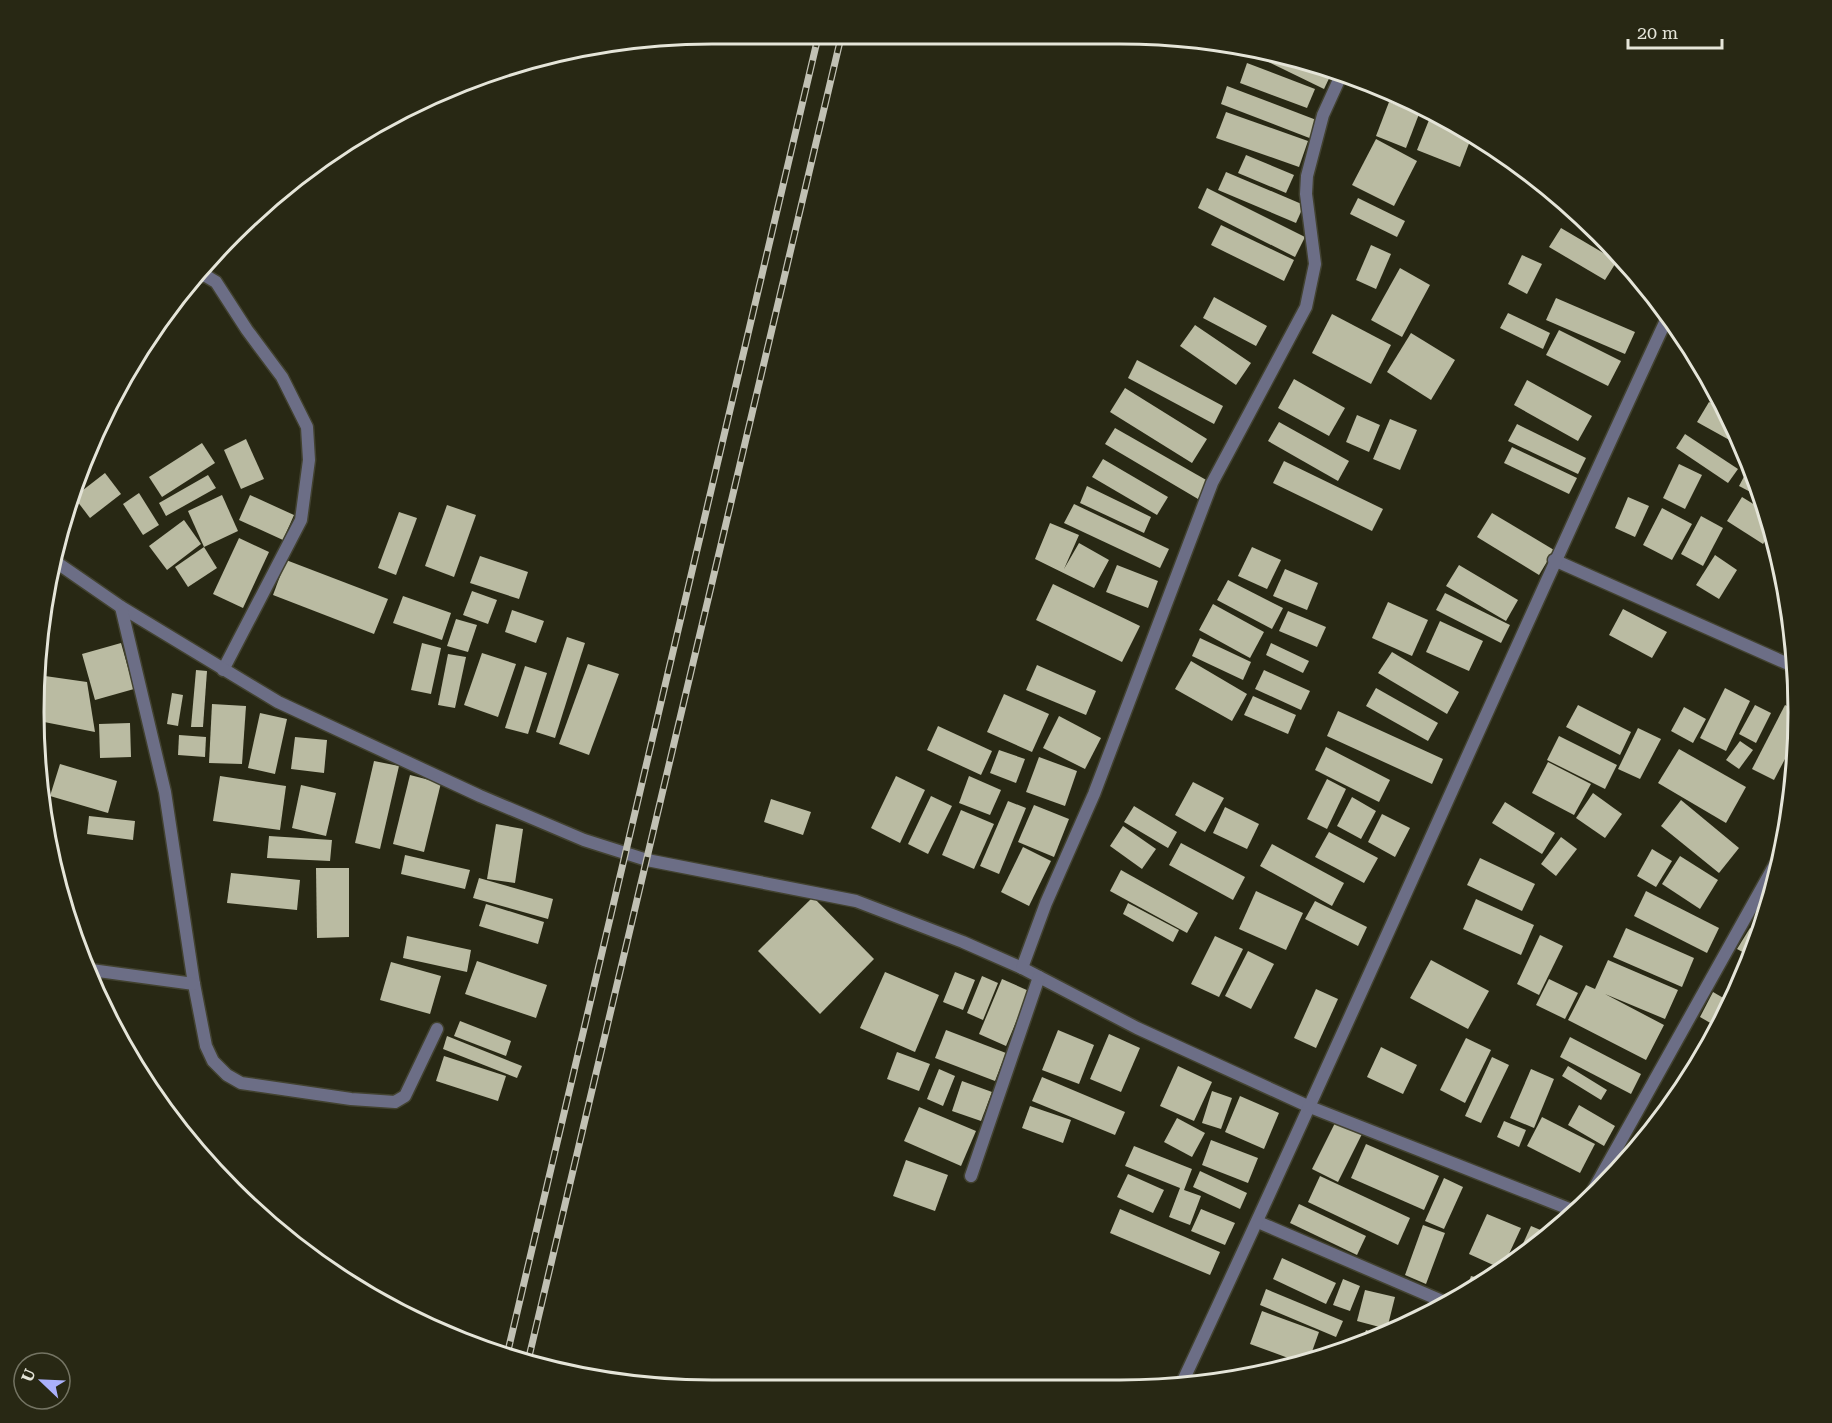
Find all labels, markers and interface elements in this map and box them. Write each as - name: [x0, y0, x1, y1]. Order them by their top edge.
- scale bar: [1628, 12, 1722, 50]
- text: 20 m: [1637, 22, 1678, 43]
- north arrow: [12, 1351, 72, 1411]
- text: U: [18, 1366, 40, 1385]

